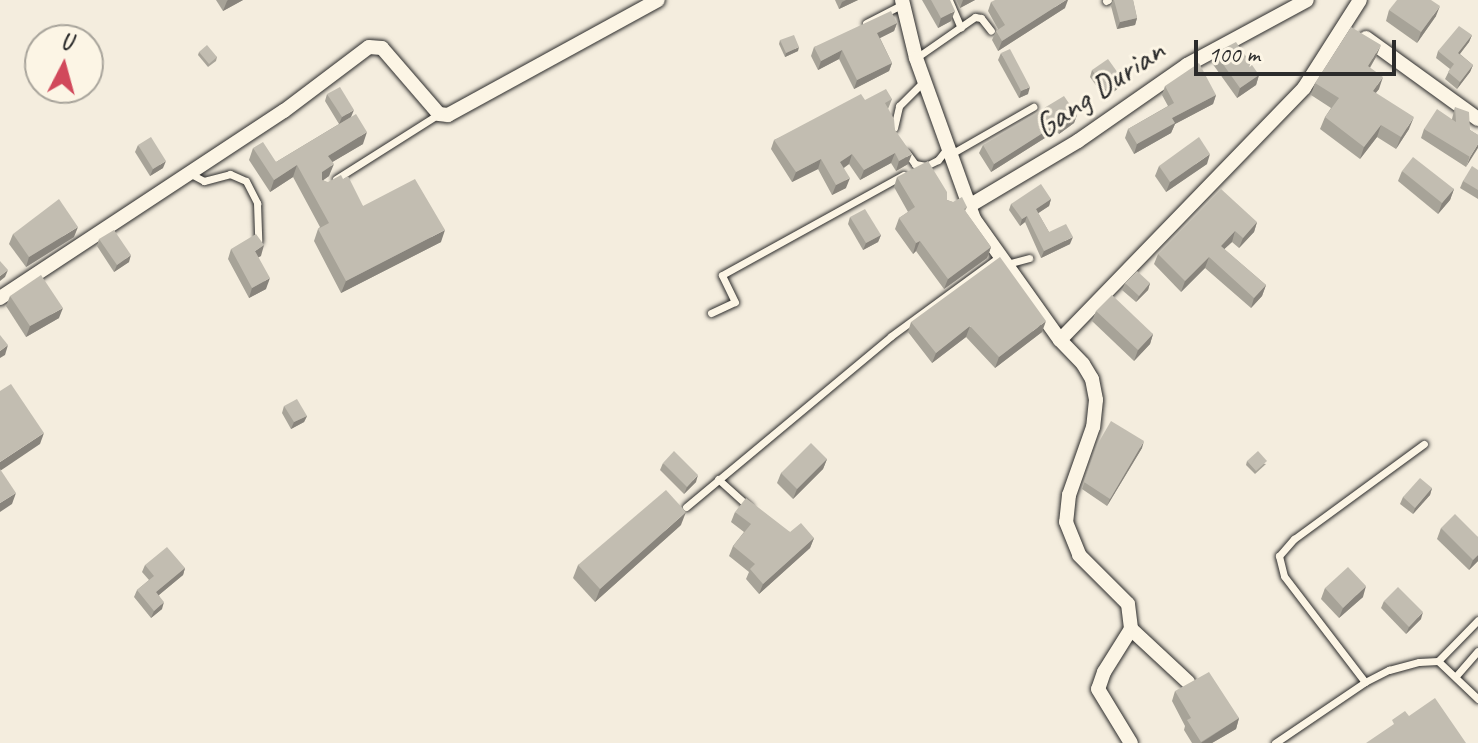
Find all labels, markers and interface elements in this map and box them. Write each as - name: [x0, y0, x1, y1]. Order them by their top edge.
- north arrow: [24, 24, 104, 104]
- scale bar: [1198, 24, 1400, 74]
- text: U: [60, 28, 73, 57]
- street label: Gang Durian: [1027, 30, 1171, 146]
- text: 100 m: [1208, 39, 1260, 69]

